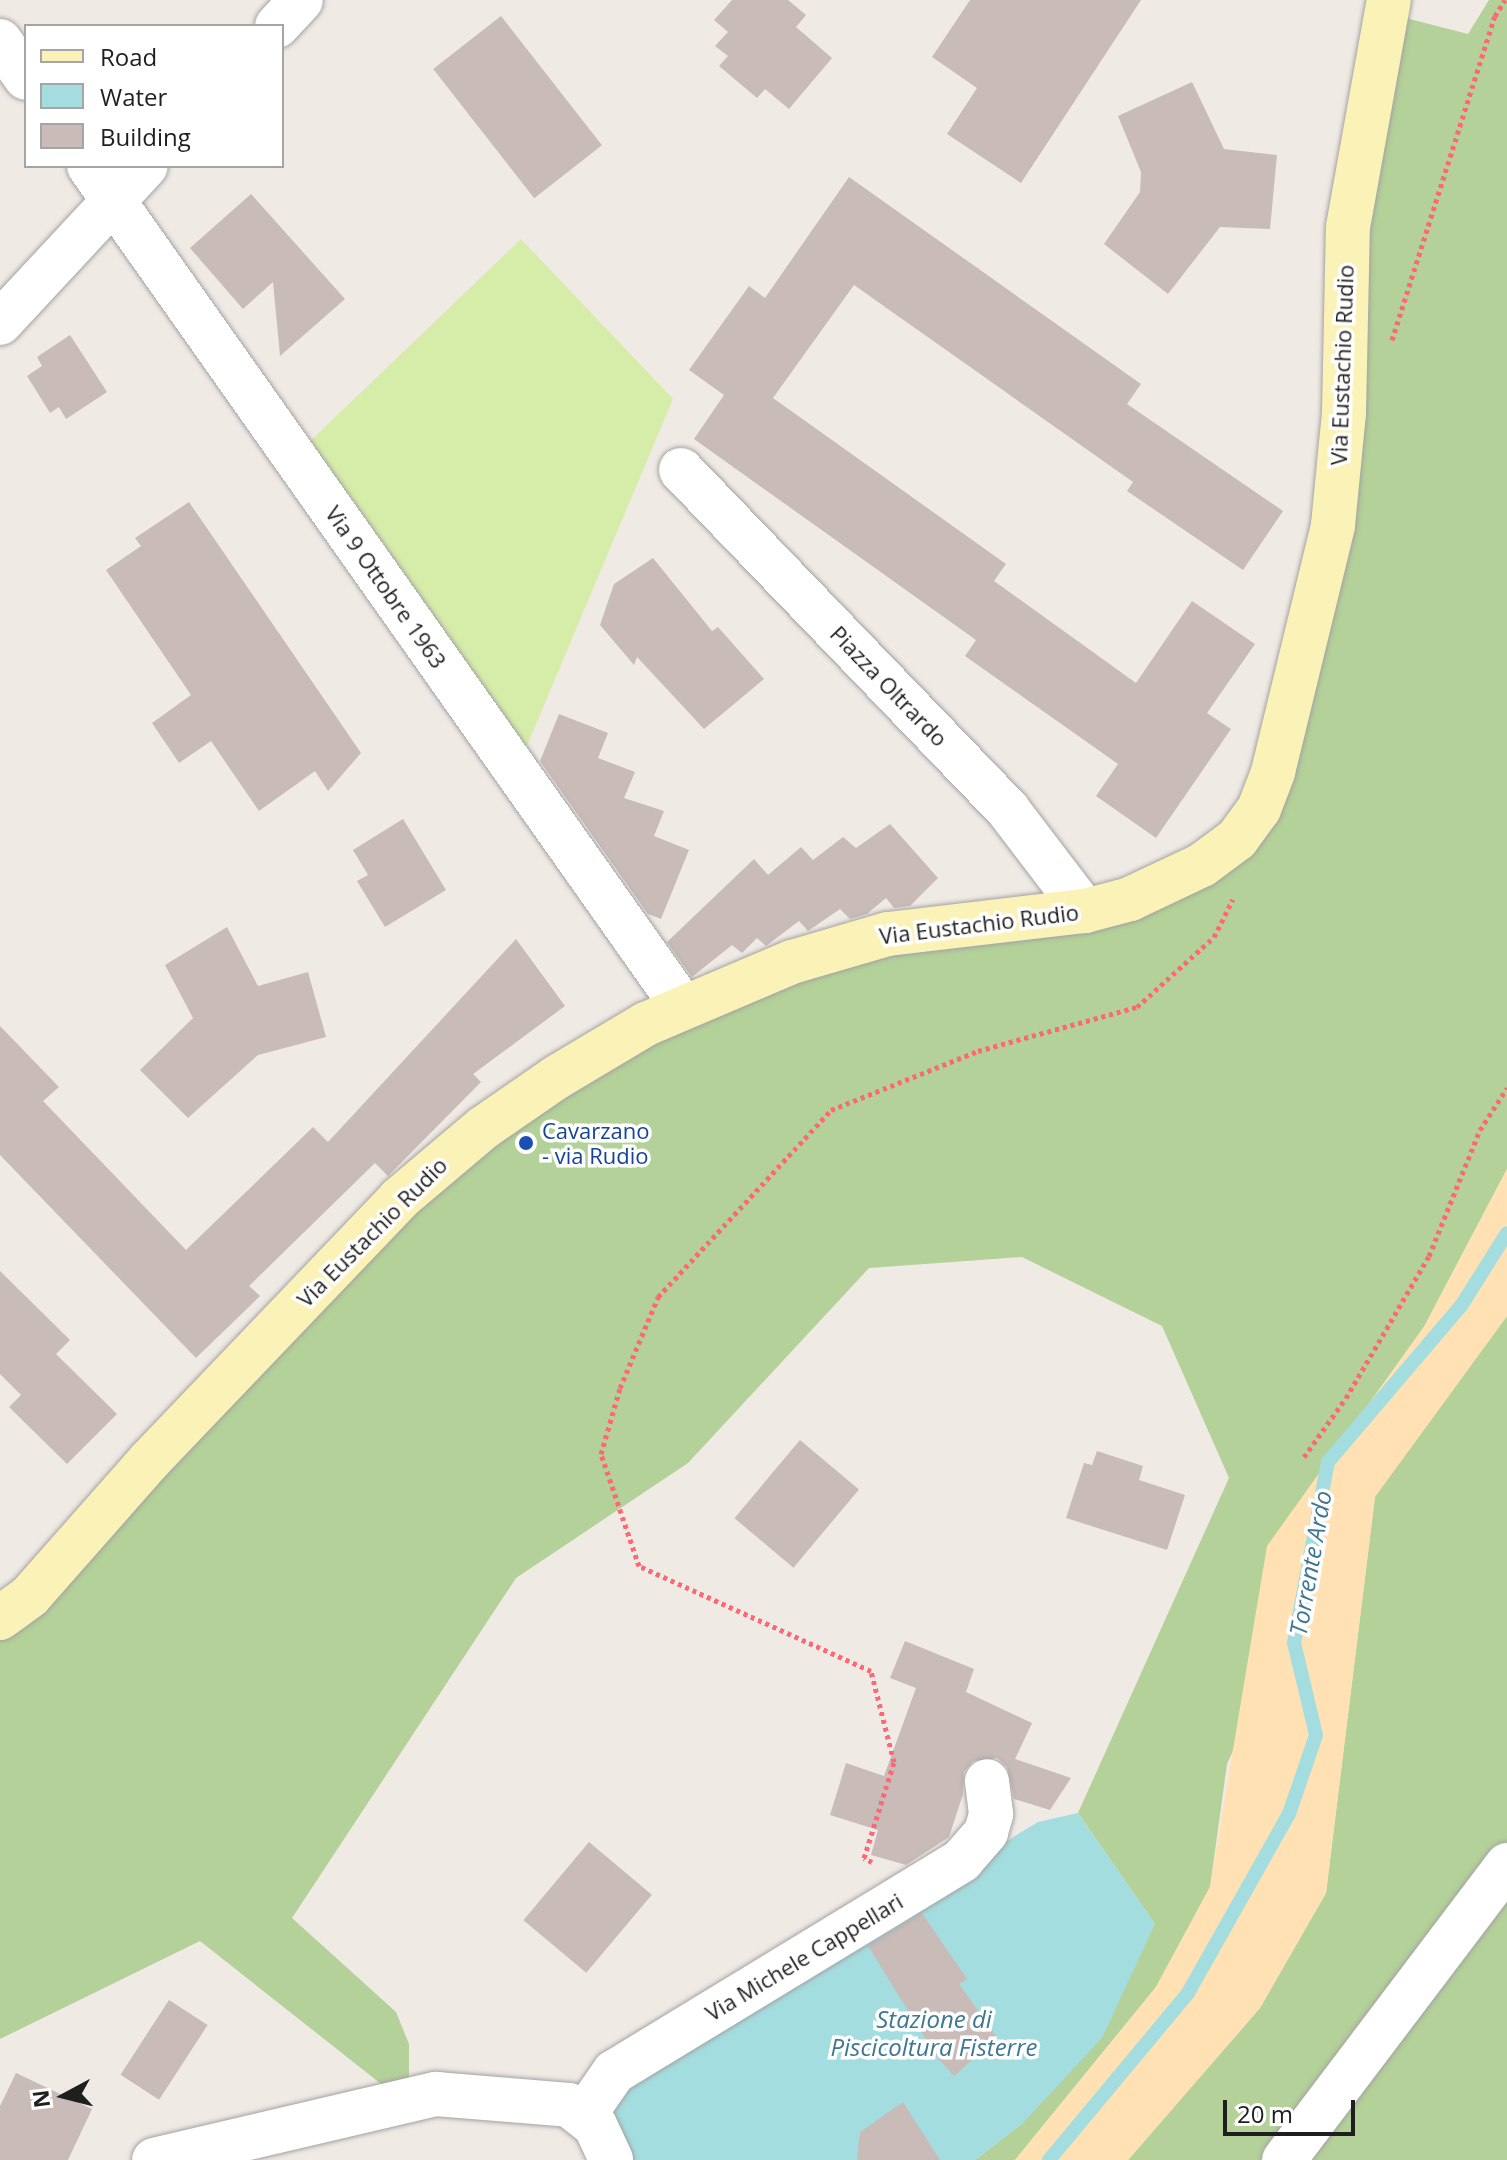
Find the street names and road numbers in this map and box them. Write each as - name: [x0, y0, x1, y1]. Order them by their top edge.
- street label: Via Eustachio Rudio: [1325, 264, 1359, 466]
- street label: Via 9 Ottobre 1963: [320, 501, 452, 673]
- street label: Piazza Oltrardo: [825, 620, 953, 752]
- street label: Via Eustachio Rudio: [878, 899, 1080, 949]
- street label: Via Eustachio Rudio: [292, 1152, 452, 1312]
- street label: Via Michele Cappellari: [701, 1888, 907, 2026]

